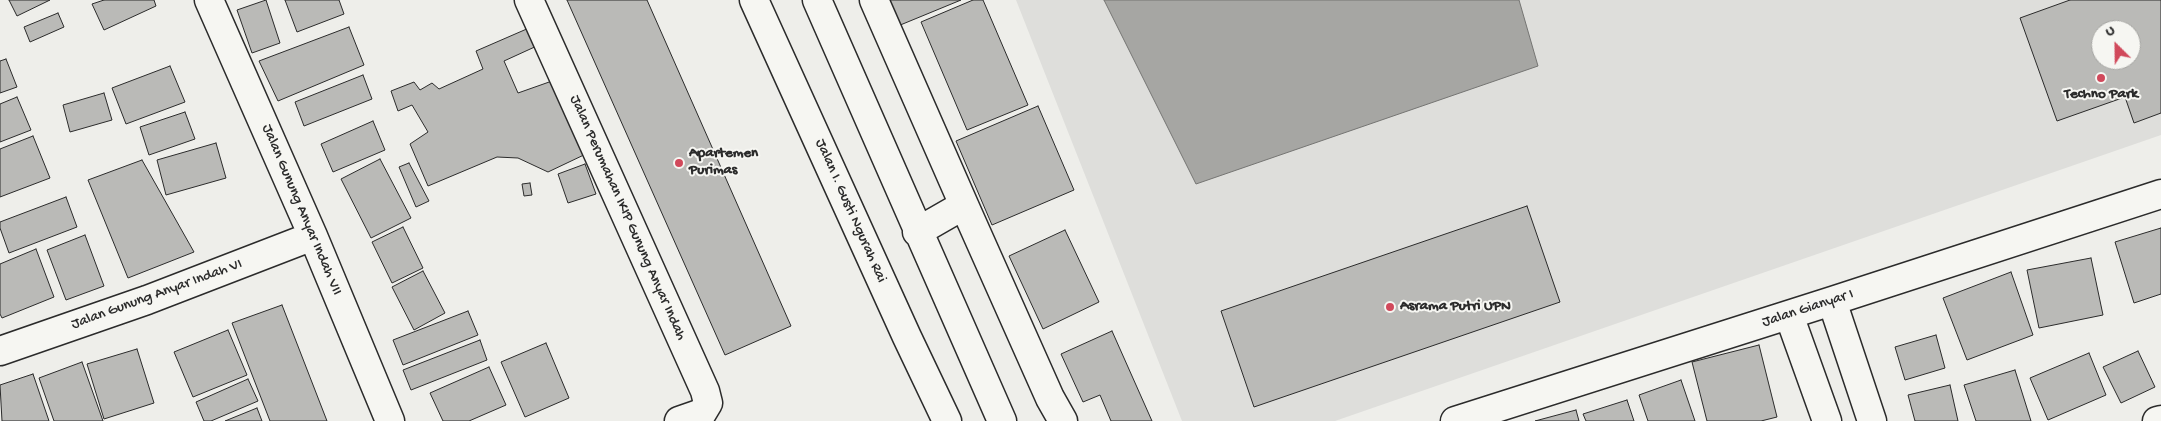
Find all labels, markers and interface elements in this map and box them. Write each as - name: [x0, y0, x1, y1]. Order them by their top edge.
- north arrow: [2091, 20, 2141, 70]
- text: U: [2103, 22, 2117, 41]
- marker: Techno Park: [2095, 72, 2107, 84]
- place label: Techno Park: [2064, 86, 2138, 104]
- street label: Jalan Perumahan IKIP Gunung Anyar Indah: [565, 93, 689, 343]
- street label: Jalan Gunung Anyar Indah VII: [257, 122, 345, 298]
- street label: Jalan I. Gusti Ngurah Rai: [810, 136, 890, 286]
- place label: Apartemen Purimas: [689, 145, 758, 180]
- marker: Apartemen Purimas: [673, 157, 685, 169]
- street label: Jalan Gunung Anyar Indah VI: [69, 256, 245, 334]
- street label: Jalan Gianyar I: [1760, 286, 1856, 332]
- place label: Asrama Putri UPN: [1400, 298, 1511, 316]
- marker: Asrama Putri UPN: [1384, 301, 1396, 313]

